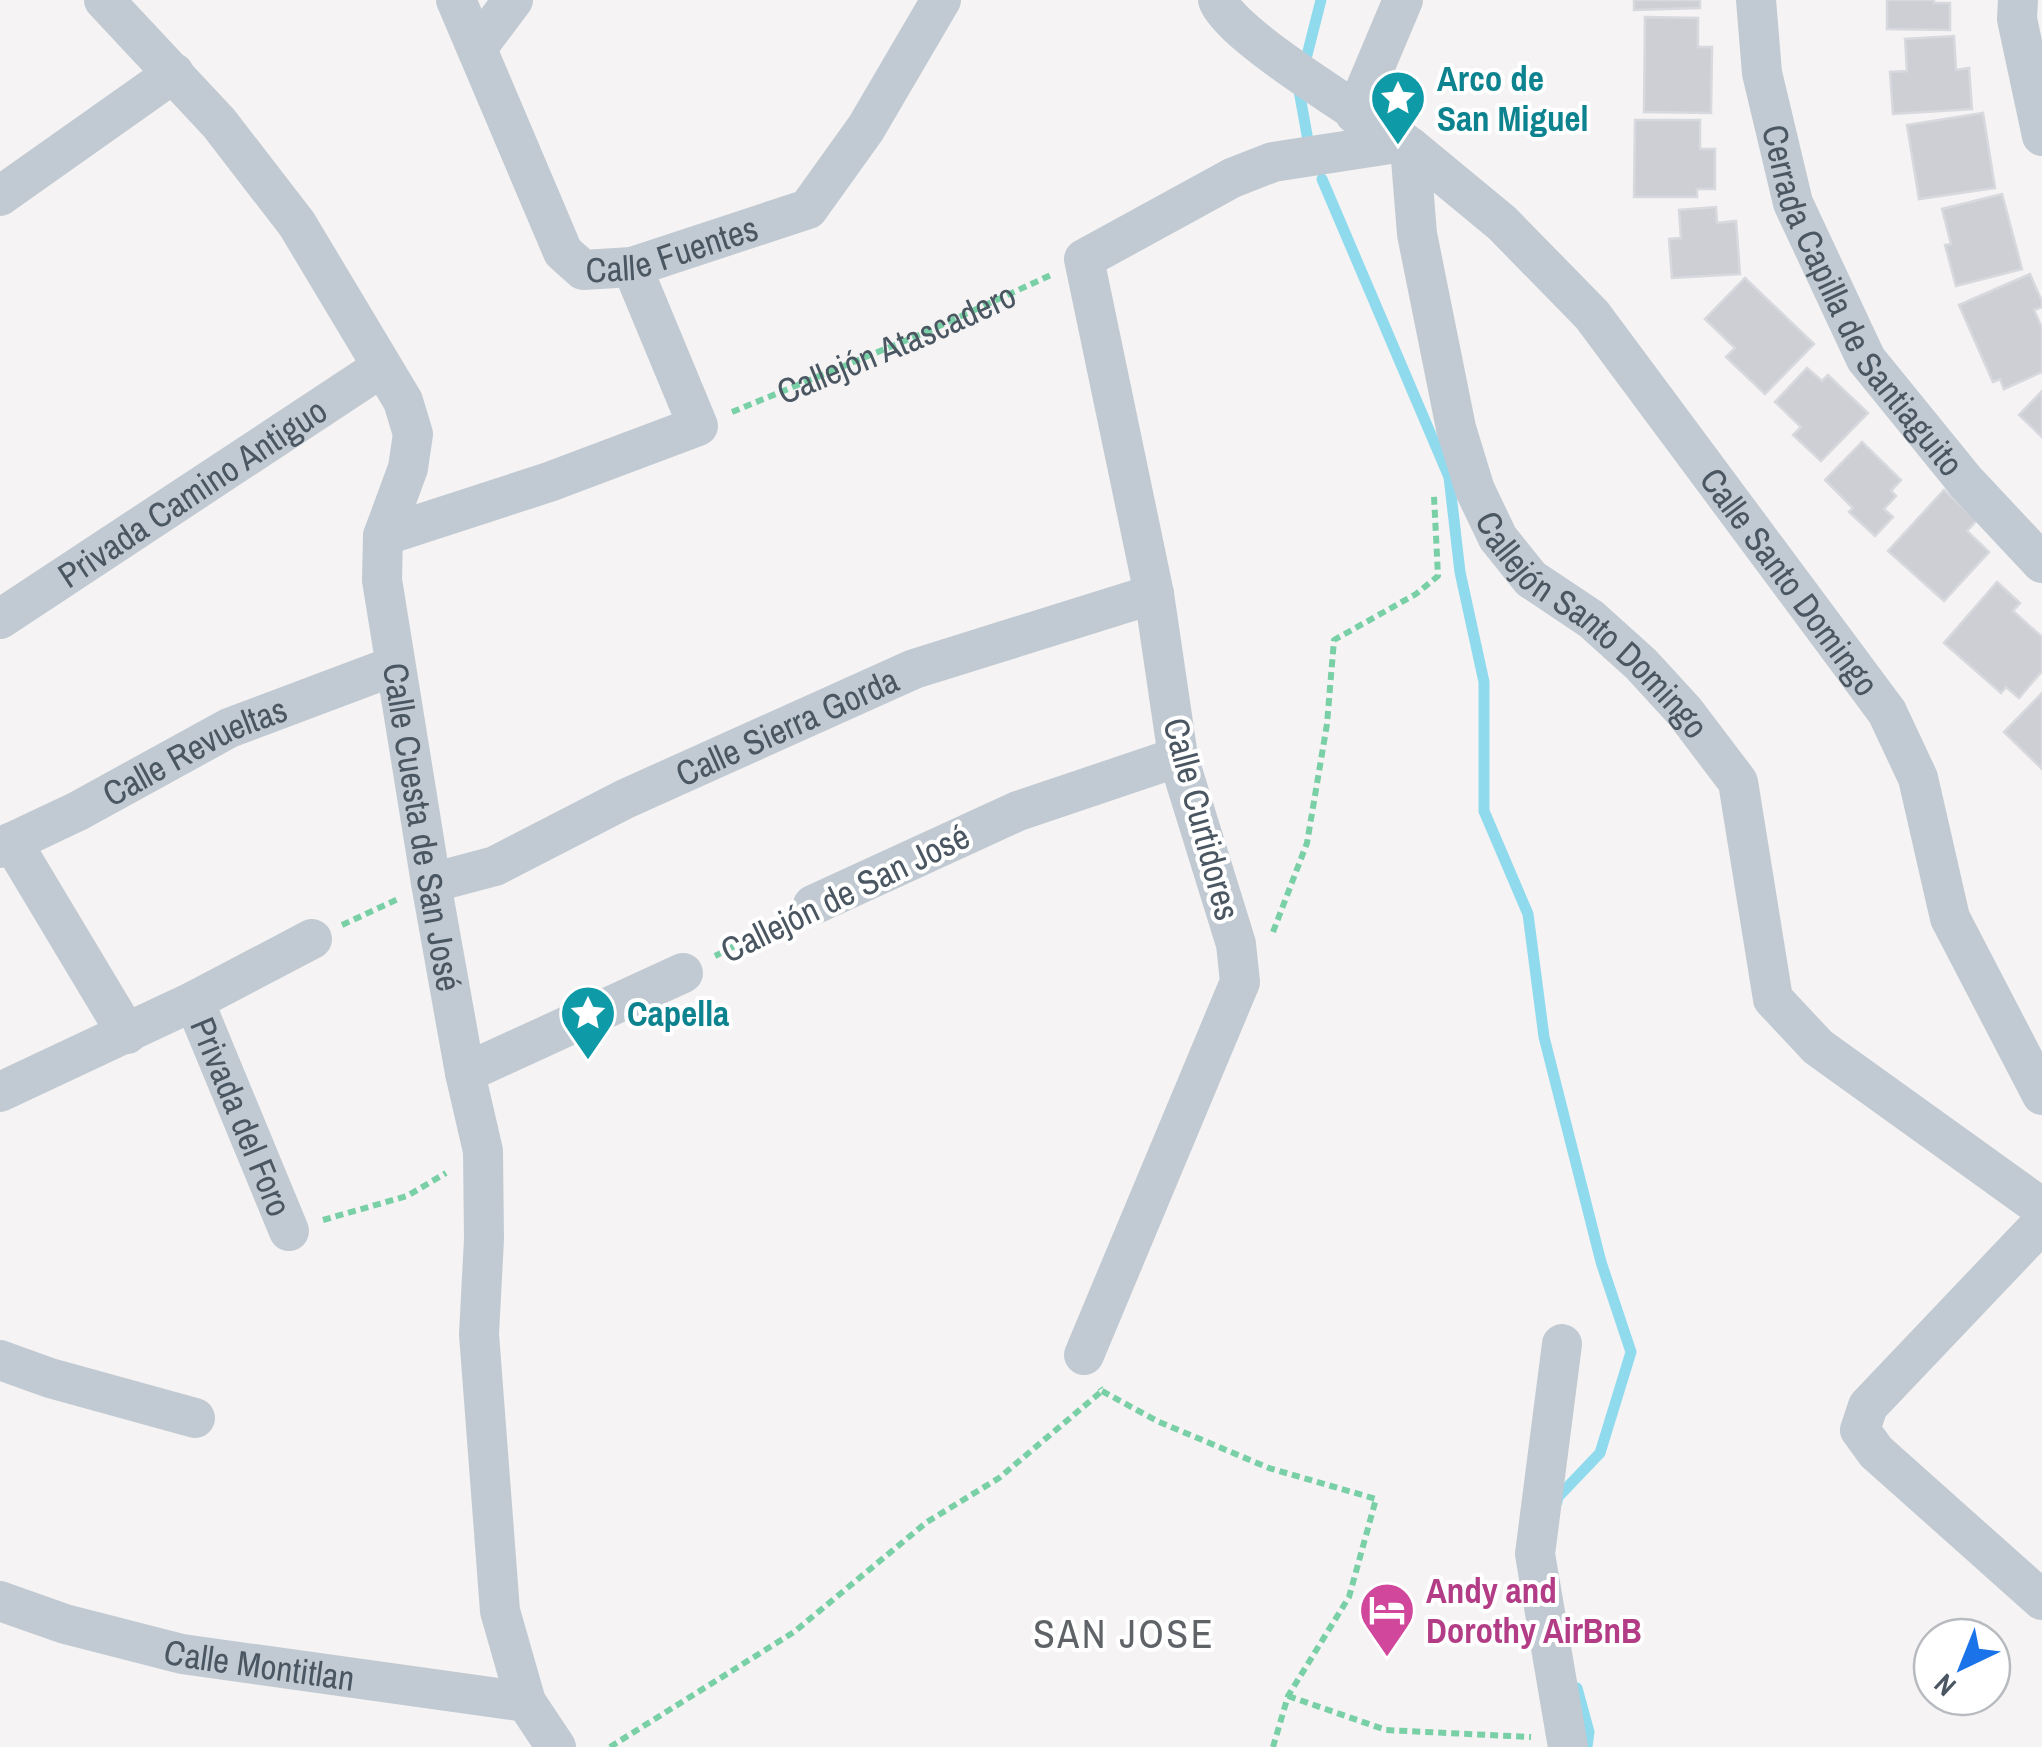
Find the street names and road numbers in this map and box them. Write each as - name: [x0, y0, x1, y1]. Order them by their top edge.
- street label: Cerrada Capilla de Santiaguito: [1752, 120, 1975, 485]
- street label: Calle Fuentes: [584, 204, 764, 293]
- street label: Callejón Atascadero: [770, 271, 1023, 415]
- street label: Privada Camino Antiguo: [48, 387, 336, 598]
- street label: Calle Santo Domingo: [1690, 458, 1890, 705]
- street label: Callejón Santo Domingo: [1465, 503, 1720, 748]
- street label: Calle Sierra Gorda: [668, 656, 906, 797]
- street label: Calle Cuesta de San José: [372, 660, 473, 995]
- street label: Calle Revueltas: [94, 685, 293, 817]
- street label: Calle Curtidores: [1152, 713, 1252, 925]
- street label: Callejón de San José: [713, 812, 977, 974]
- street label: Privada del Foro: [180, 1010, 304, 1223]
- street label: Calle Montitlan: [159, 1627, 358, 1701]

